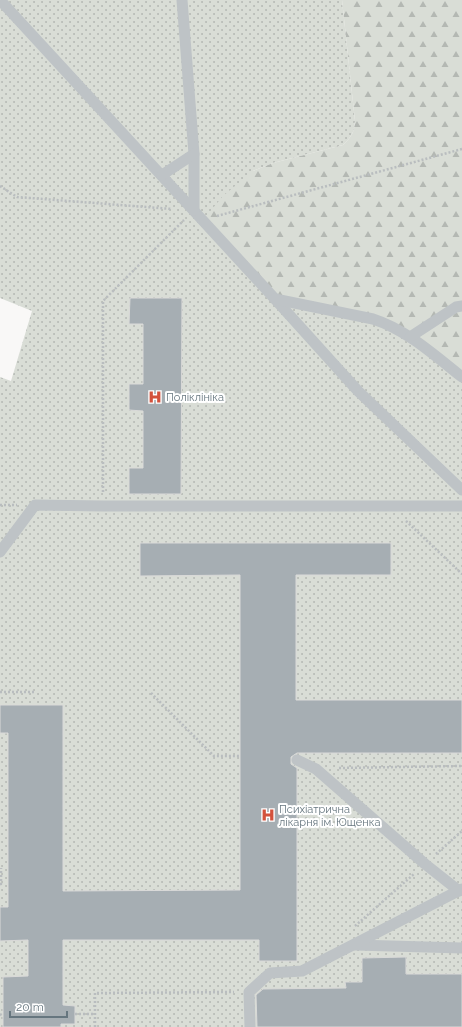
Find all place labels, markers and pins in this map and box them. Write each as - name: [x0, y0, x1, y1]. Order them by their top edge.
- hospital icon: Поліклініка: [147, 389, 163, 405]
- place label: Поліклініка: [166, 391, 224, 404]
- place label: Психіатрична лікарня ім. Ющенка: [279, 803, 380, 829]
- hospital icon: Психіатрична лікарня ім. Ющенка: [260, 807, 276, 823]

